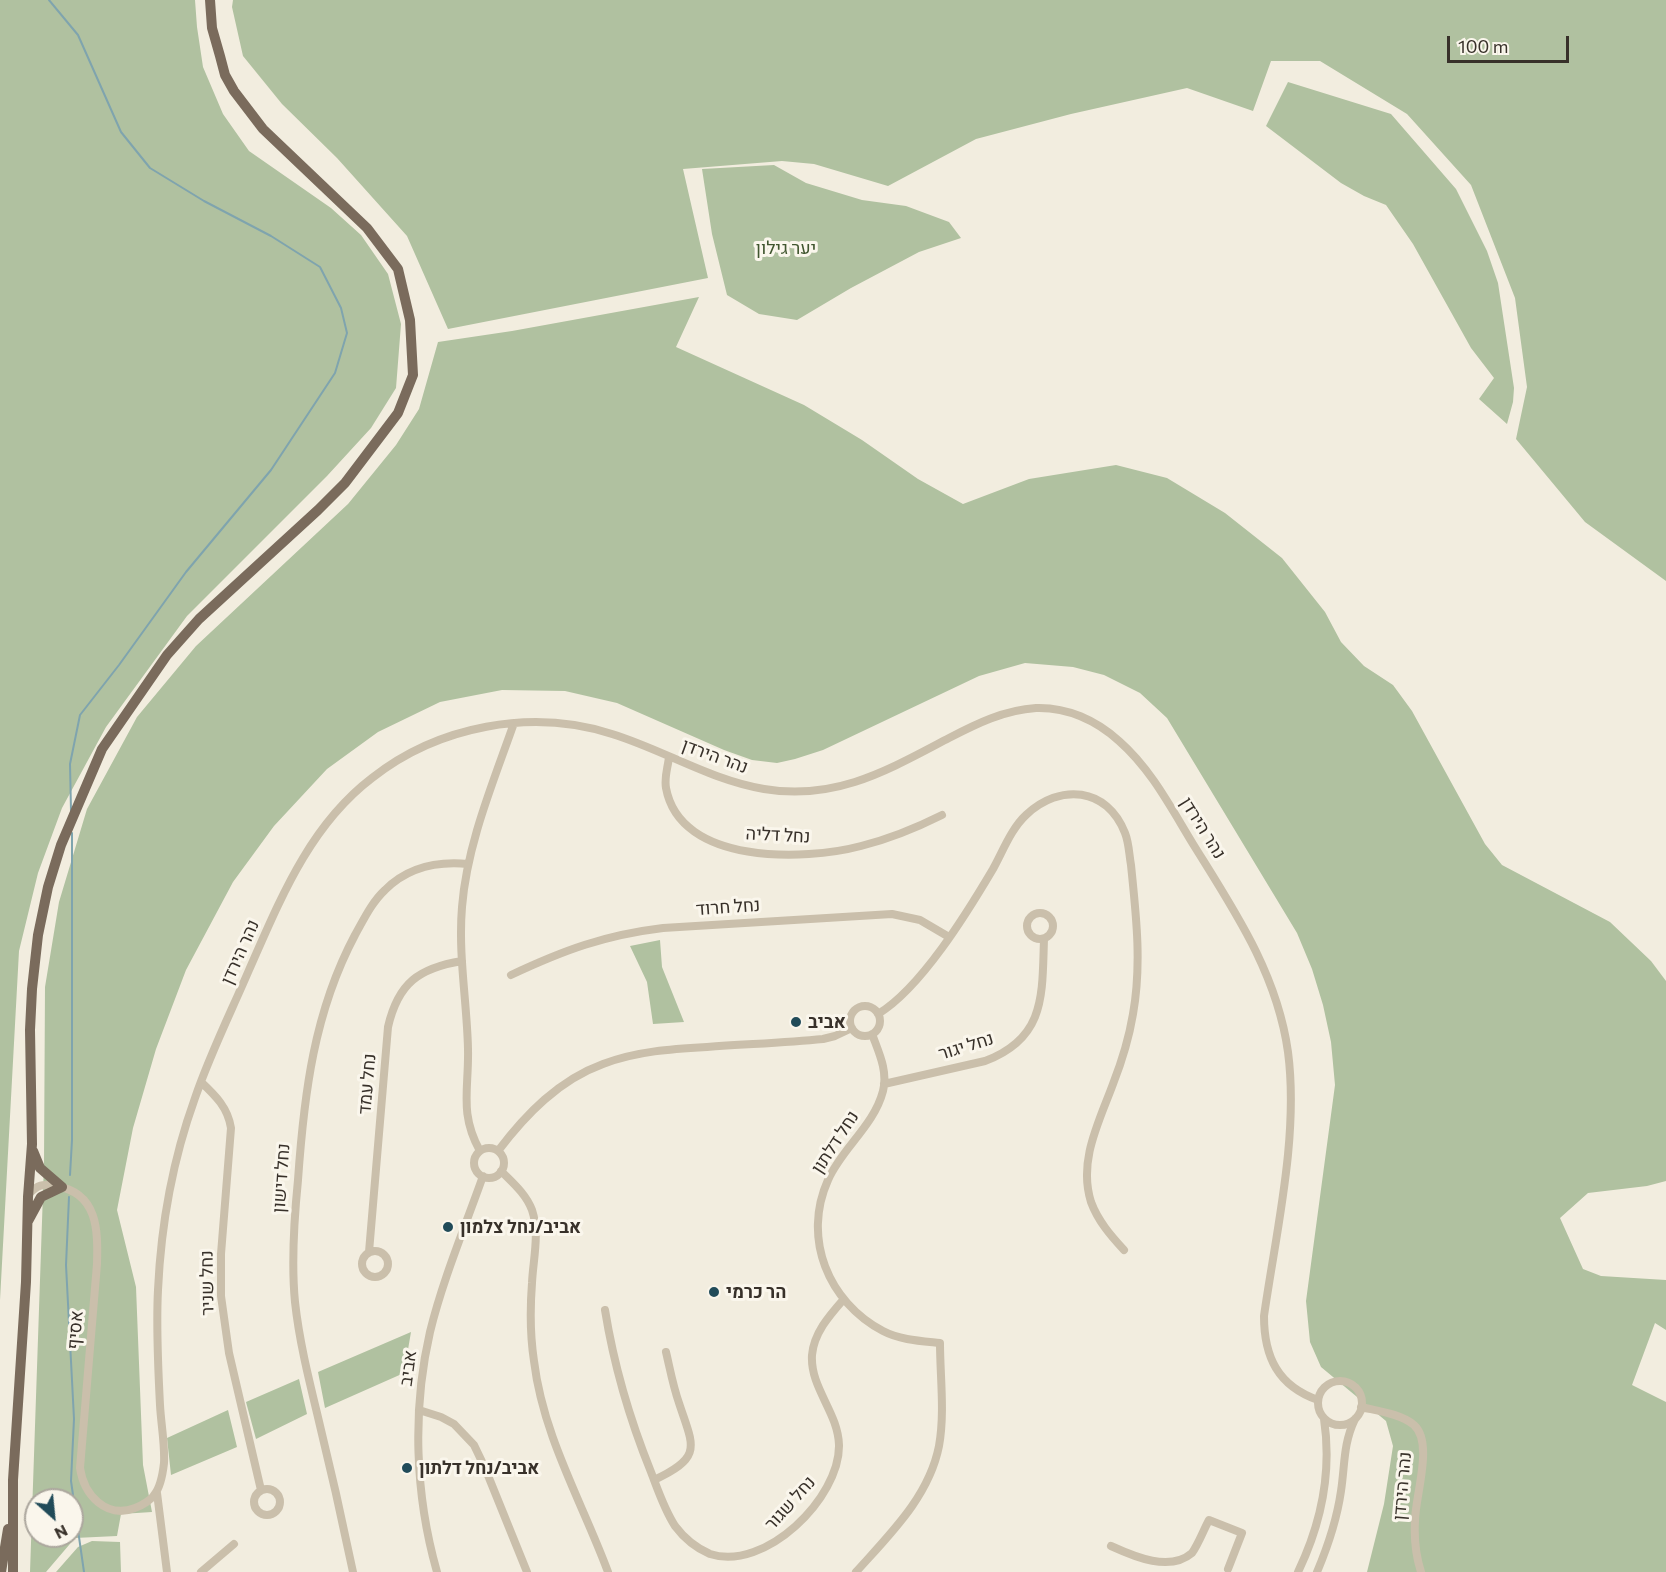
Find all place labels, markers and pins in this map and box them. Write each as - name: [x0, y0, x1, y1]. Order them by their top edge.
- place label: אביב: [808, 1011, 846, 1033]
- marker: אביב: [789, 1015, 803, 1029]
- place label: אביב/נחל צלמון: [460, 1216, 581, 1238]
- marker: אביב/נחל צלמון: [441, 1220, 455, 1234]
- place label: הר כרמי: [726, 1281, 786, 1303]
- marker: הר כרמי: [707, 1285, 721, 1299]
- place label: אביב/נחל דלתון: [419, 1457, 539, 1479]
- marker: אביב/נחל דלתון: [400, 1461, 414, 1475]

